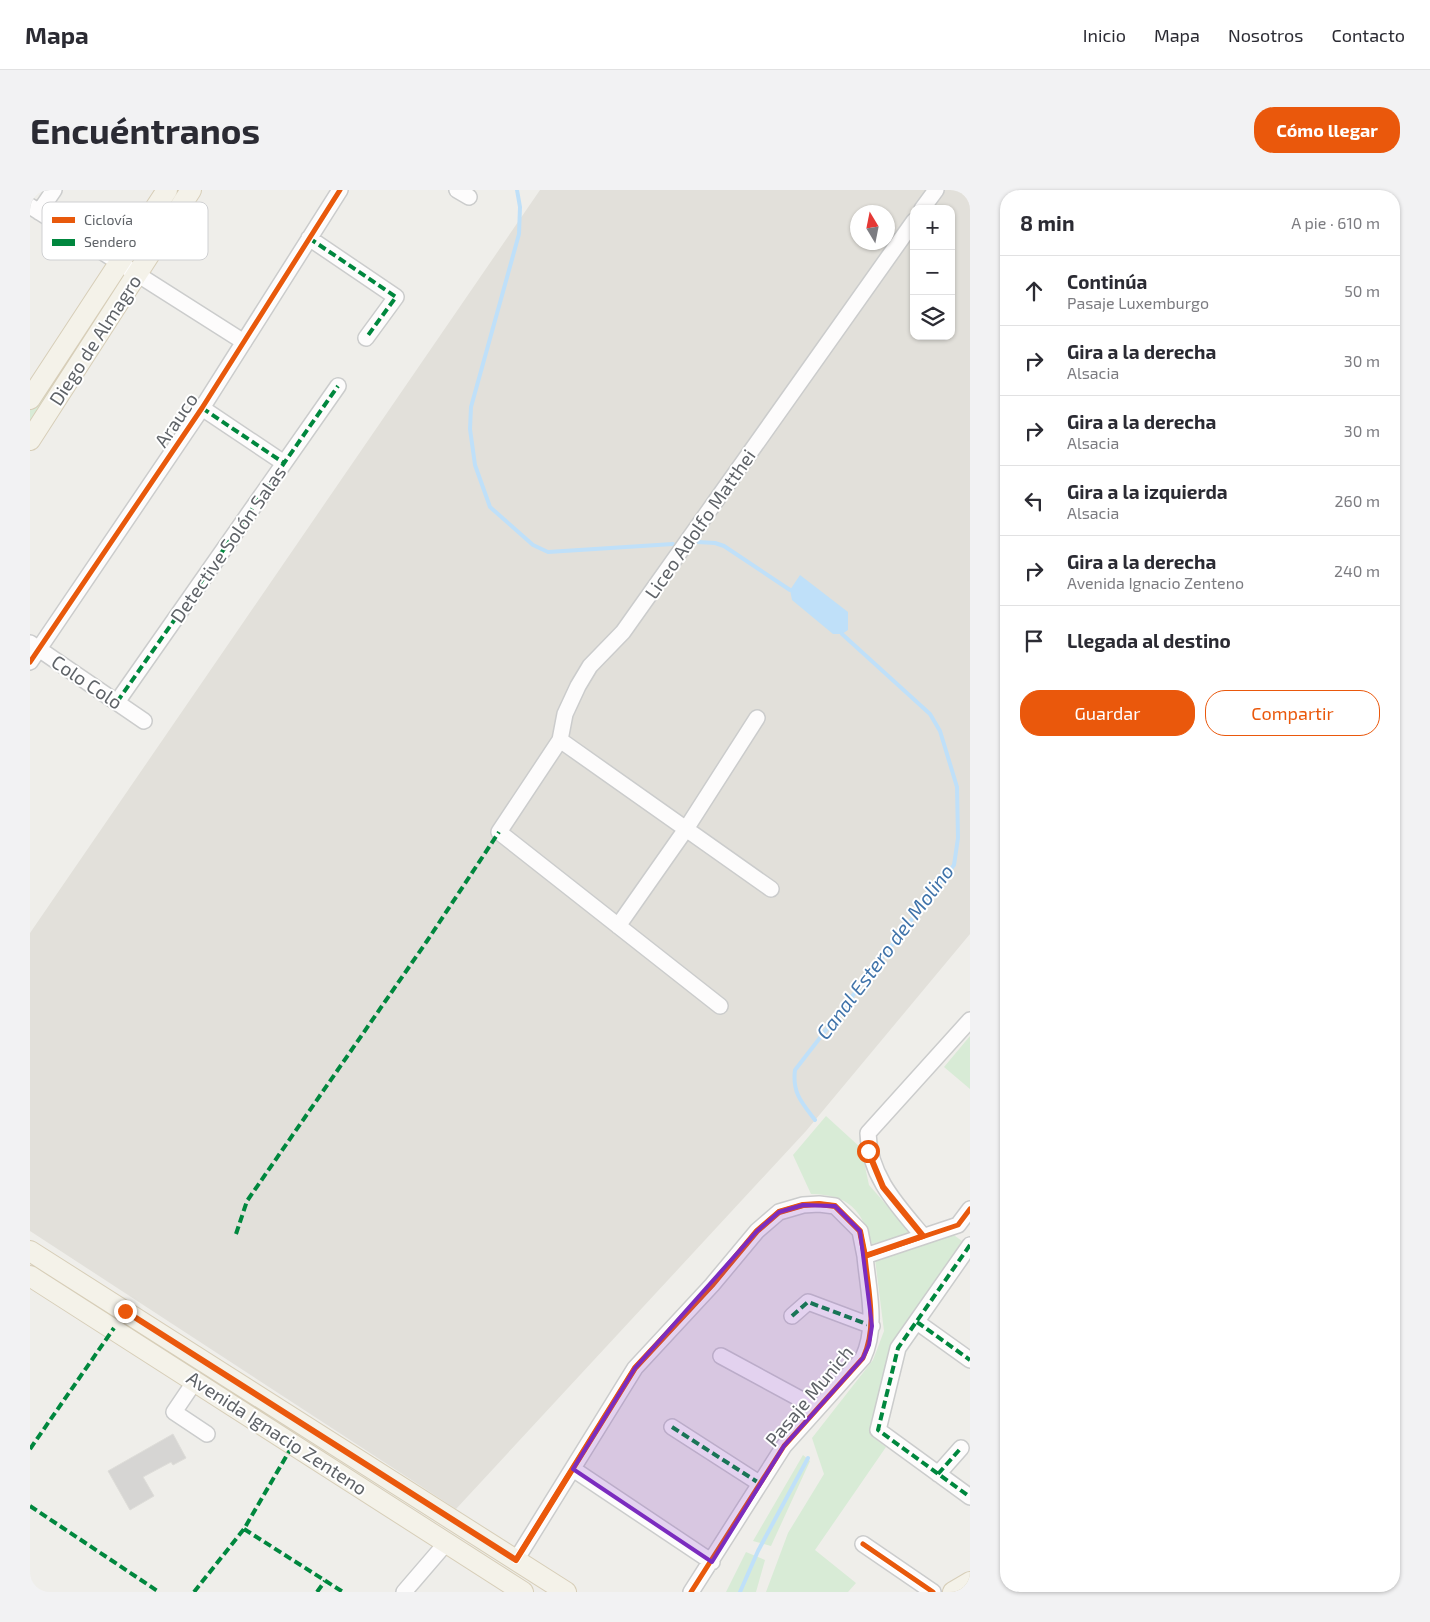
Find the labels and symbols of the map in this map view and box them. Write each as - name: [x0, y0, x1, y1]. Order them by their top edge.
- legend: [42, 202, 208, 260]
- north arrow: [850, 205, 895, 250]
- text: Ciclovía: [84, 211, 133, 228]
- text: Sendero: [84, 233, 136, 250]
- street label: Diego de Almagro: [44, 270, 145, 409]
- street label: Arauco: [149, 388, 202, 451]
- street label: Liceo Adolfo Matthei: [639, 445, 760, 603]
- street label: Detective Solón Salas: [165, 461, 290, 626]
- street label: Colo Colo: [48, 650, 127, 714]
- water label: Canal Estero del Molino: [811, 859, 958, 1044]
- route start: [857, 1140, 880, 1163]
- route end: [114, 1300, 137, 1323]
- street label: Pasaje Munich: [760, 1341, 857, 1451]
- street label: Avenida Ignacio Zenteno: [183, 1366, 372, 1499]

